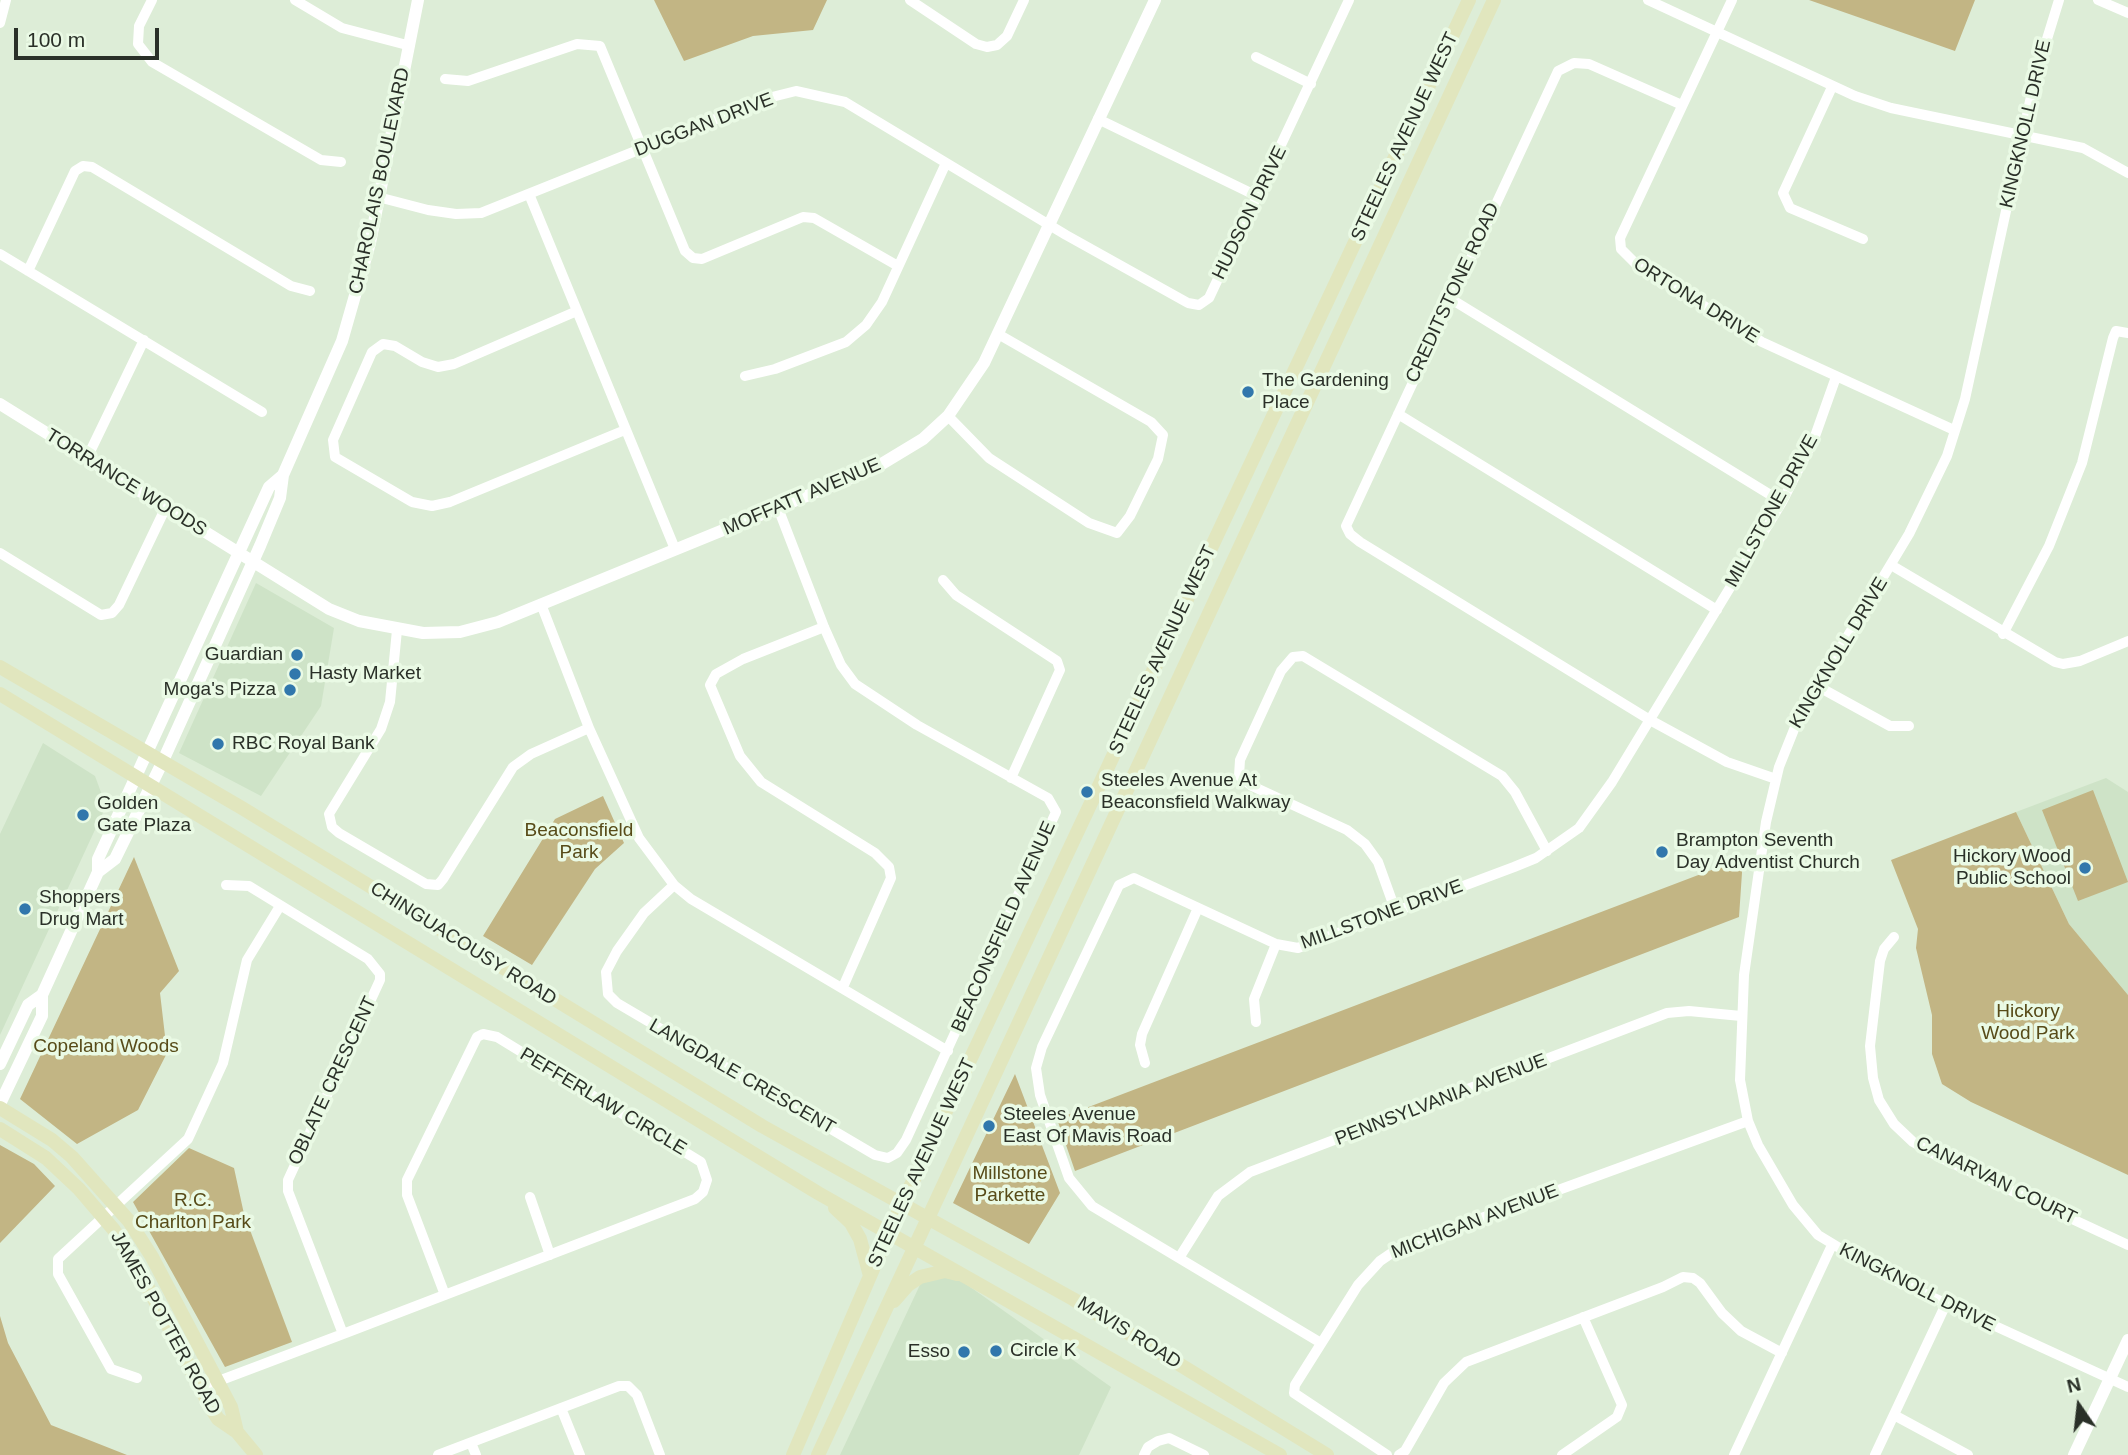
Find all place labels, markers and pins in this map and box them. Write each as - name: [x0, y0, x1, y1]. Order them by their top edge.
- place label: The Gardening Place: [1262, 370, 1389, 414]
- marker: The Gardening Place: [1240, 384, 1256, 400]
- place label: Guardian: [205, 644, 283, 666]
- marker: Guardian: [289, 647, 305, 663]
- place label: Hasty Market: [309, 663, 421, 685]
- marker: Hasty Market: [287, 666, 303, 682]
- place label: Moga's Pizza: [164, 679, 276, 701]
- marker: Moga's Pizza: [282, 682, 298, 698]
- place label: RBC Royal Bank: [232, 733, 375, 755]
- marker: RBC Royal Bank: [210, 736, 226, 752]
- place label: Steeles Avenue At Beaconsfield Walkway: [1101, 770, 1290, 814]
- marker: Steeles Avenue At Beaconsfield Walkway: [1079, 784, 1095, 800]
- place label: Golden Gate Plaza: [97, 793, 191, 837]
- marker: Golden Gate Plaza: [75, 807, 91, 823]
- place label: Brampton Seventh Day Adventist Church: [1676, 830, 1860, 874]
- marker: Brampton Seventh Day Adventist Church: [1654, 844, 1670, 860]
- place label: Hickory Wood Public School: [1953, 846, 2071, 890]
- marker: Hickory Wood Public School: [2077, 860, 2093, 876]
- place label: Shoppers Drug Mart: [39, 887, 123, 931]
- marker: Shoppers Drug Mart: [17, 901, 33, 917]
- place label: Steeles Avenue East Of Mavis Road: [1003, 1104, 1172, 1148]
- marker: Steeles Avenue East Of Mavis Road: [981, 1118, 997, 1134]
- place label: Circle K: [1010, 1340, 1077, 1362]
- place label: Esso: [908, 1341, 950, 1363]
- marker: Circle K: [988, 1343, 1004, 1359]
- marker: Esso: [956, 1344, 972, 1360]

